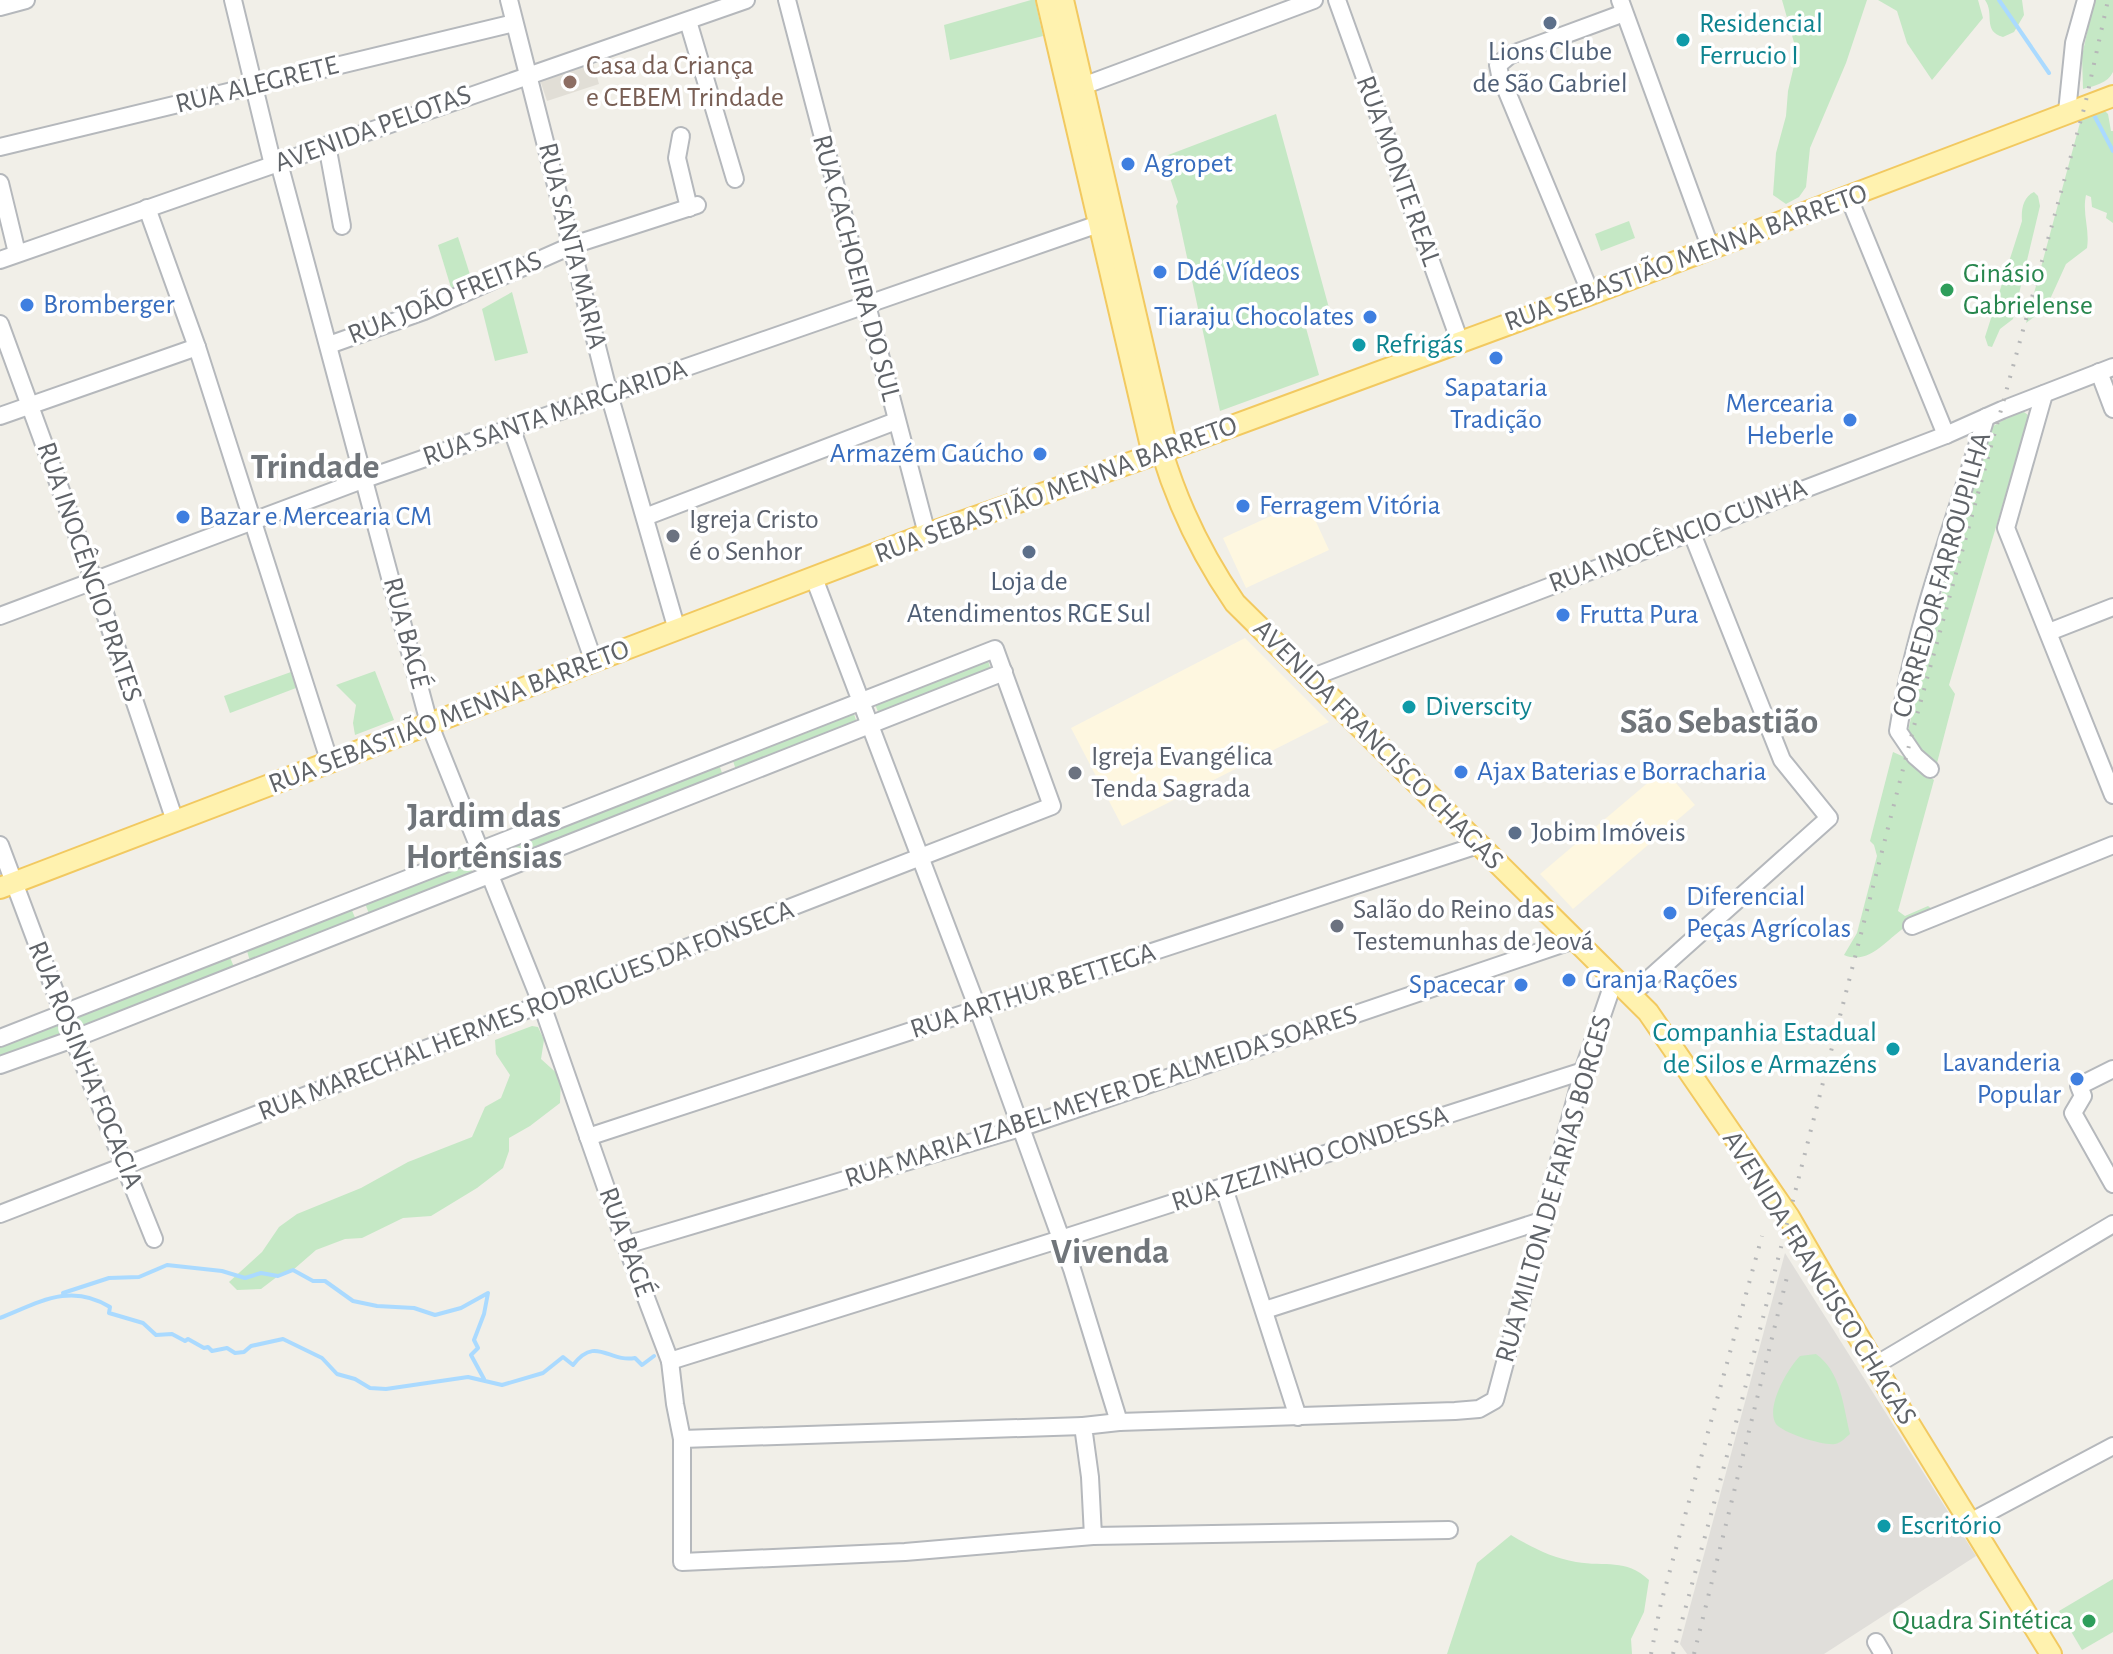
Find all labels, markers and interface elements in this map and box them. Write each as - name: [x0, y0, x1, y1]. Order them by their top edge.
- place label: Residencial Ferrucio I: [1699, 10, 1823, 70]
- marker: Lions Clube de São Gabriel: [1541, 14, 1559, 32]
- marker: Residencial Ferrucio I: [1674, 31, 1692, 49]
- place label: Lions Clube de São Gabriel: [1472, 38, 1628, 98]
- street label: RUA ALEGRETE: [173, 51, 341, 119]
- place label: Casa da Criança e CEBEM Trindade: [586, 52, 784, 112]
- street label: RUA MONTE REAL: [1351, 72, 1446, 270]
- marker: Casa da Criança e CEBEM Trindade: [561, 73, 579, 91]
- street label: AVENIDA PELOTAS: [271, 80, 475, 178]
- street label: RUA CACHOEIRA DO SUL: [807, 132, 905, 404]
- street label: RUA SANTA MARIA: [533, 140, 611, 352]
- place label: Agropet: [1144, 150, 1233, 178]
- marker: Agropet: [1119, 155, 1137, 173]
- street label: RUA SEBASTIÃO MENNA BARRETO: [1500, 177, 1871, 337]
- street label: RUA JOÃO FREITAS: [343, 244, 546, 350]
- place label: Ddé Vídeos: [1176, 258, 1300, 286]
- place label: Ginásio Gabrielense: [1963, 260, 2093, 320]
- marker: Ddé Vídeos: [1151, 263, 1169, 281]
- marker: Ginásio Gabrielense: [1938, 281, 1956, 299]
- place label: Bromberger: [43, 291, 175, 319]
- marker: Bromberger: [18, 296, 36, 314]
- place label: Tiaraju Chocolates: [1154, 303, 1354, 331]
- marker: Tiaraju Chocolates: [1361, 308, 1379, 326]
- place label: Refrigás: [1375, 331, 1463, 359]
- marker: Refrigás: [1350, 336, 1368, 354]
- marker: Sapataria Tradição: [1487, 349, 1505, 367]
- street label: RUA SANTA MARGARIDA: [419, 355, 691, 471]
- place label: Sapataria Tradição: [1444, 374, 1548, 434]
- place label: Mercearia Heberle: [1725, 390, 1834, 450]
- street label: RUA SEBASTIÃO MENNA BARRETO: [870, 409, 1241, 569]
- marker: Mercearia Heberle: [1841, 411, 1859, 429]
- street label: CORREDOR FARROUPILHA: [1888, 429, 1996, 721]
- street label: RUA INOCÊNCIO PRATES: [31, 438, 149, 705]
- place label: Armazém Gaúcho: [830, 440, 1024, 468]
- marker: Armazém Gaúcho: [1031, 445, 1049, 463]
- district label: Trindade: [250, 449, 380, 485]
- street label: RUA INOCÊNCIO CUNHA: [1544, 472, 1811, 598]
- place label: Ferragem Vitória: [1259, 492, 1441, 520]
- marker: Ferragem Vitória: [1234, 497, 1252, 515]
- place label: Bazar e Mercearia CM: [199, 503, 432, 531]
- place label: Igreja Cristo é o Senhor: [689, 506, 819, 566]
- marker: Bazar e Mercearia CM: [174, 508, 192, 526]
- marker: Igreja Cristo é o Senhor: [664, 527, 682, 545]
- marker: Loja de Atendimentos RGE Sul: [1020, 543, 1038, 561]
- place label: Loja de Atendimentos RGE Sul: [907, 568, 1151, 628]
- street label: RUA BAGÉ: [378, 574, 437, 692]
- place label: Frutta Pura: [1579, 601, 1699, 629]
- marker: Frutta Pura: [1554, 606, 1572, 624]
- street label: AVENIDA FRANCISCO CHAGAS: [1248, 615, 1508, 875]
- street label: RUA SEBASTIÃO MENNA BARRETO: [264, 633, 633, 799]
- place label: Diverscity: [1425, 693, 1532, 721]
- marker: Diverscity: [1400, 698, 1418, 716]
- district label: São Sebastião: [1620, 704, 1818, 740]
- place label: Igreja Evangélica Tenda Sagrada: [1091, 743, 1273, 803]
- place label: Ajax Baterias e Borracharia: [1477, 758, 1767, 786]
- marker: Ajax Baterias e Borracharia: [1452, 763, 1470, 781]
- marker: Igreja Evangélica Tenda Sagrada: [1066, 764, 1084, 782]
- district label: Jardim das Hortênsias: [406, 798, 562, 875]
- place label: Jobim Imóveis: [1531, 819, 1686, 847]
- marker: Jobim Imóveis: [1506, 824, 1524, 842]
- place label: Diferencial Peças Agrícolas: [1686, 883, 1851, 943]
- street label: RUA MARECHAL HERMES RODRIGUES DA FONSECA: [254, 896, 798, 1126]
- place label: Salão do Reino das Testemunhas de Jeová: [1353, 896, 1594, 956]
- marker: Diferencial Peças Agrícolas: [1661, 904, 1679, 922]
- marker: Salão do Reino das Testemunhas de Jeová: [1328, 917, 1346, 935]
- street label: RUA ROSINHA FOCACIA: [23, 937, 147, 1193]
- street label: RUA ARTHUR BETTEGA: [907, 938, 1159, 1044]
- place label: Granja Rações: [1585, 966, 1738, 994]
- place label: Spacecar: [1409, 971, 1505, 999]
- marker: Granja Rações: [1560, 971, 1578, 989]
- marker: Spacecar: [1512, 976, 1530, 994]
- street label: RUA MARIA IZABEL MEYER DE ALMEIDA SOARES: [841, 1001, 1361, 1193]
- street label: RUA MILTON DE FARIAS BORGES: [1491, 1012, 1617, 1366]
- place label: Companhia Estadual de Silos e Armazéns: [1653, 1019, 1877, 1079]
- marker: Companhia Estadual de Silos e Armazéns: [1884, 1040, 1902, 1058]
- place label: Lavanderia Popular: [1942, 1049, 2061, 1109]
- marker: Lavanderia Popular: [2068, 1070, 2086, 1088]
- street label: RUA ZEZINHO CONDESSA: [1168, 1101, 1452, 1217]
- street label: AVENIDA FRANCISCO CHAGAS: [1717, 1126, 1921, 1430]
- street label: RUA BAGÉ: [593, 1183, 661, 1300]
- district label: Vivenda: [1051, 1234, 1169, 1270]
- place label: Escritório: [1900, 1512, 2002, 1540]
- marker: Escritório: [1875, 1517, 1893, 1535]
- place label: Quadra Sintética: [1892, 1607, 2073, 1635]
- marker: Quadra Sintética: [2080, 1612, 2098, 1630]

